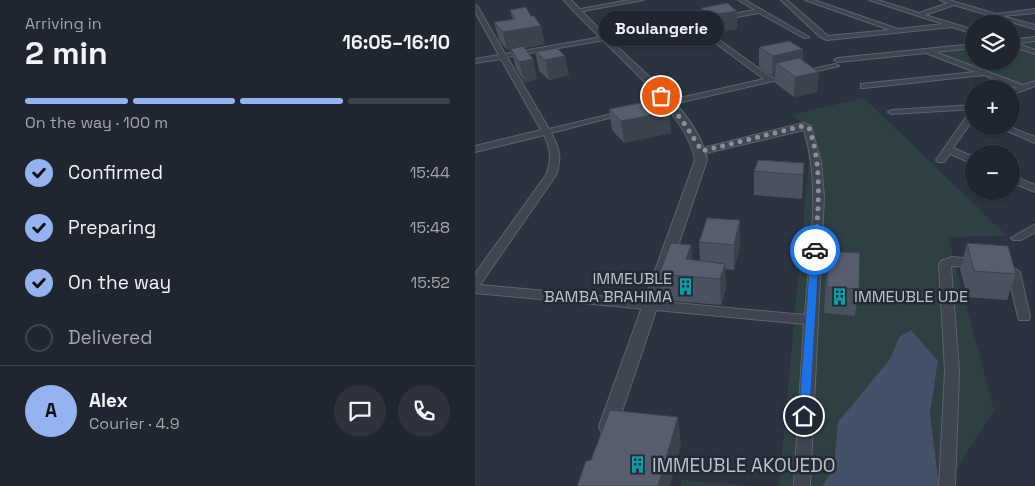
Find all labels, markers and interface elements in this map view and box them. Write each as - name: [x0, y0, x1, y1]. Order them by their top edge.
- callout: Boulangerie: [599, 11, 723, 46]
- text: Arriving in: [25, 13, 102, 34]
- map controls: [965, 15, 1020, 200]
- button: layers: [965, 15, 1020, 70]
- text: Boulangerie: [615, 18, 708, 39]
- text: 16:05–16:10: [342, 30, 450, 55]
- text: 2 min: [25, 33, 108, 73]
- pin: [640, 75, 682, 117]
- button: +: [965, 80, 1020, 135]
- icon: bag: [647, 82, 675, 110]
- text: On the way · 100 m: [25, 112, 168, 133]
- button: −: [965, 145, 1020, 200]
- icon: check: [25, 159, 53, 187]
- text: Confirmed: [68, 160, 163, 185]
- text: 15:44: [410, 162, 450, 183]
- icon: check: [25, 214, 53, 242]
- text: Preparing: [68, 215, 156, 240]
- text: 15:48: [410, 217, 450, 238]
- courier: [790, 225, 840, 275]
- icon: car: [801, 236, 829, 264]
- place label: IMMEUBLE BAMBA BRAHIMA: [544, 268, 672, 307]
- icon: check: [25, 269, 53, 297]
- text: On the way: [68, 270, 171, 295]
- text: 15:52: [411, 272, 450, 293]
- building icon: IMMEUBLE BAMBA BRAHIMA: [676, 277, 696, 297]
- building icon: IMMEUBLE UDE: [830, 286, 850, 306]
- place label: IMMEUBLE UDE: [854, 286, 968, 307]
- text: Delivered: [68, 325, 153, 350]
- button: chat: [334, 385, 386, 437]
- button: phone: [398, 385, 450, 437]
- text: Alex: [89, 388, 128, 413]
- pin: [783, 395, 825, 437]
- text: A: [45, 398, 57, 423]
- icon: home: [790, 402, 818, 430]
- text: Courier · 4.9: [89, 413, 179, 434]
- place label: IMMEUBLE AKOUEDO: [652, 453, 835, 478]
- building icon: IMMEUBLE AKOUEDO: [628, 455, 648, 475]

